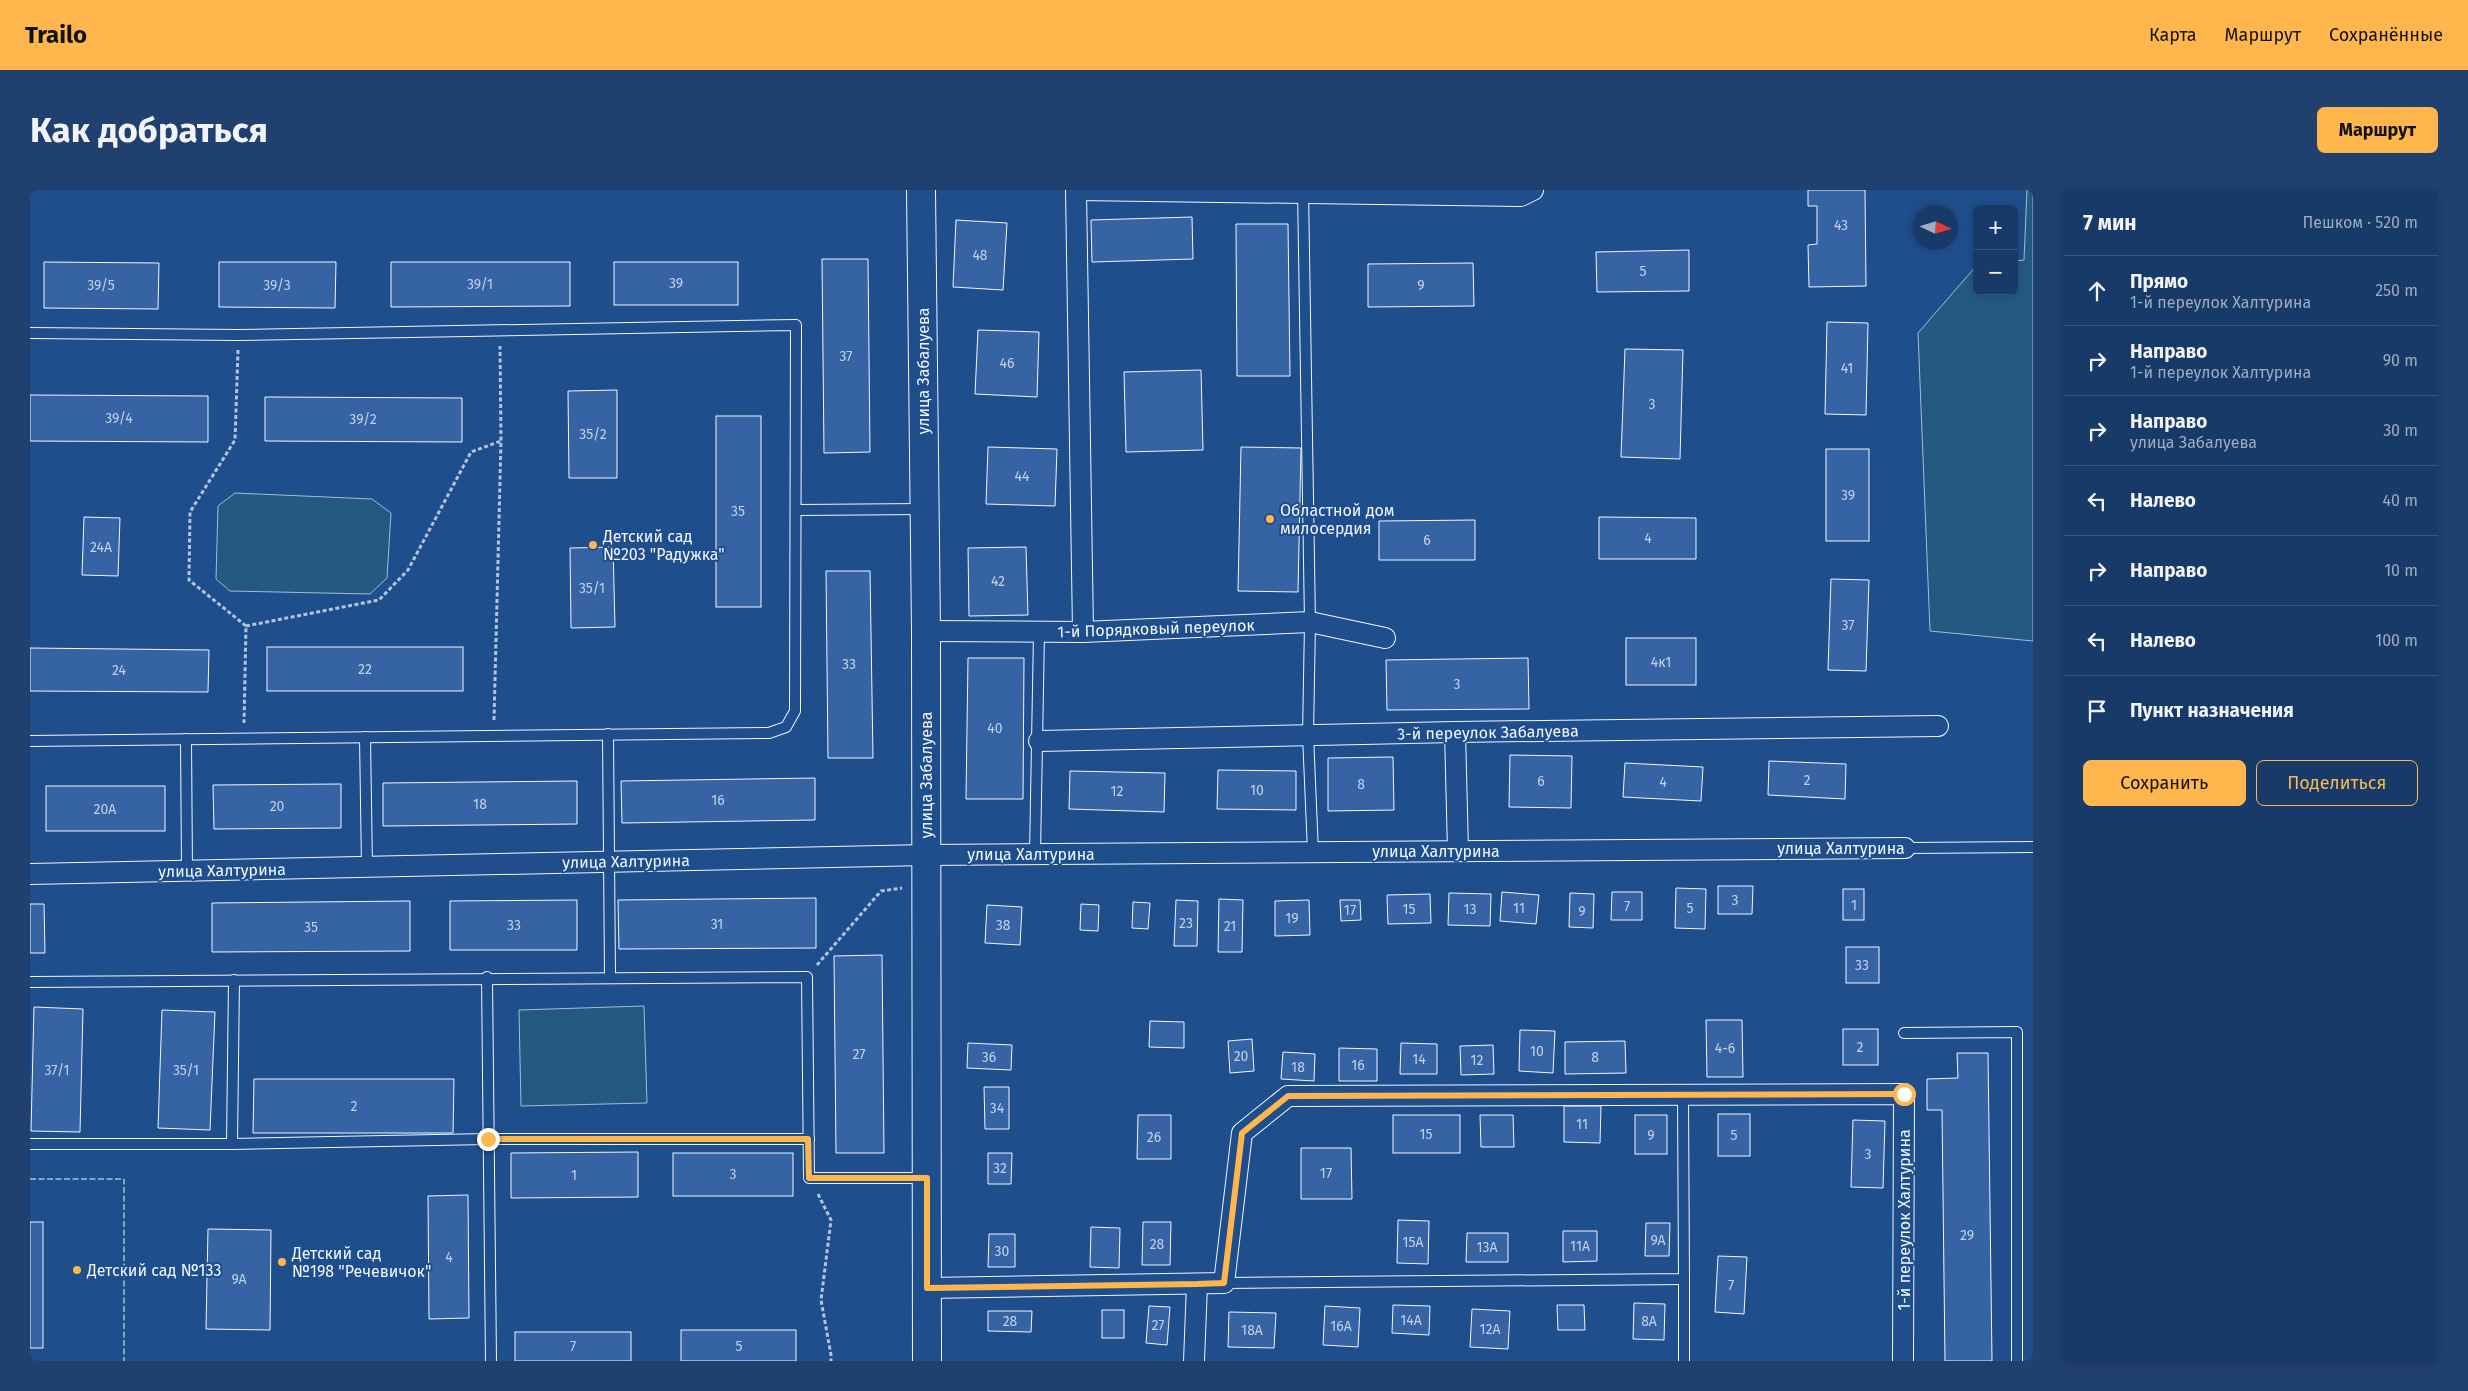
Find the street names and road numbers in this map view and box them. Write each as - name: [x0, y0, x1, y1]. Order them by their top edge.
- street label: улица Забалуева: [914, 308, 933, 434]
- street label: 1-й Порядковый переулок: [1057, 616, 1256, 641]
- street label: улица Забалуева: [917, 712, 936, 838]
- street label: 3-й переулок Забалуева: [1397, 721, 1579, 744]
- street label: улица Халтурина: [1777, 839, 1905, 858]
- street label: улица Халтурина: [1372, 842, 1500, 861]
- street label: улица Халтурина: [967, 845, 1095, 864]
- street label: улица Халтурина: [562, 851, 690, 872]
- street label: улица Халтурина: [158, 860, 286, 881]
- street label: 1-й переулок Халтурина: [1895, 1129, 1914, 1311]

